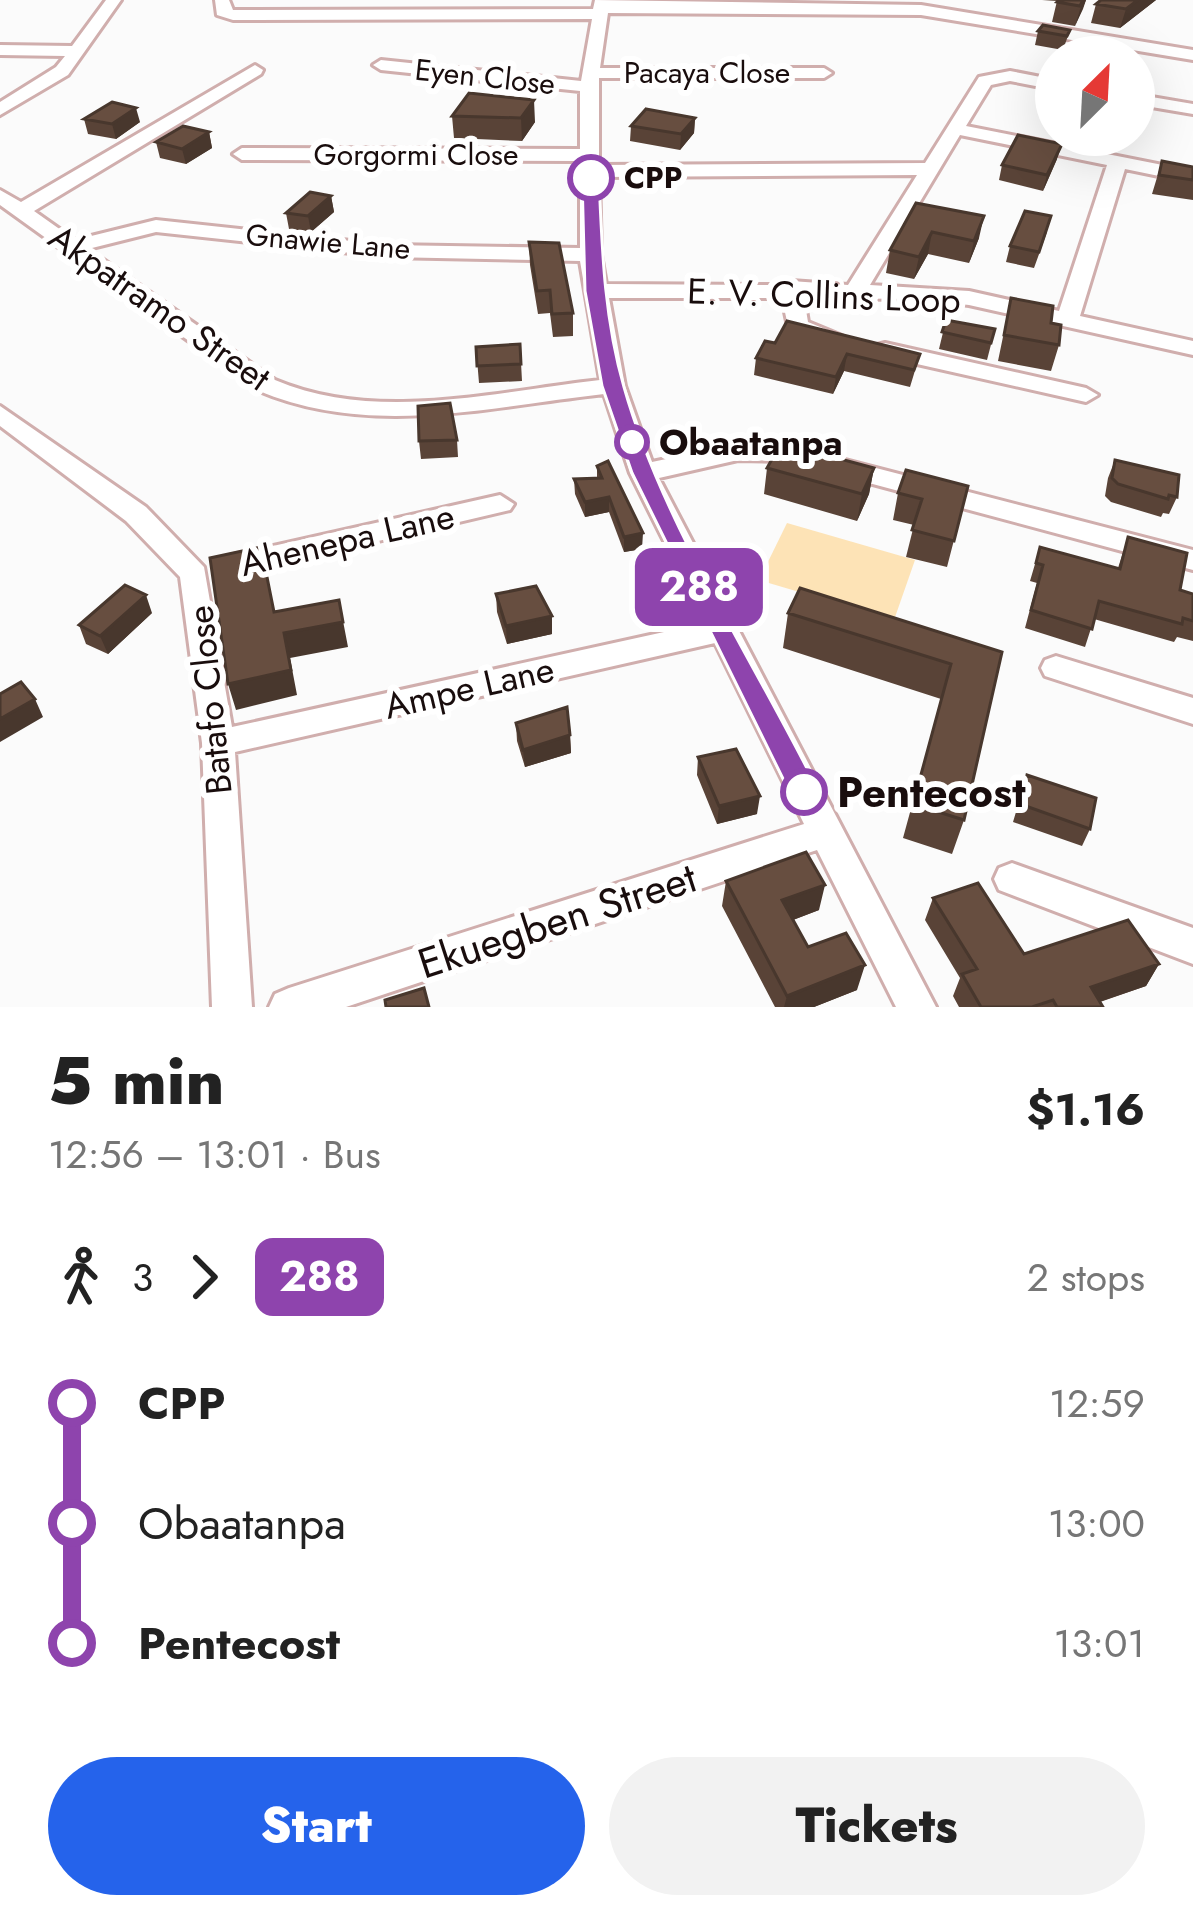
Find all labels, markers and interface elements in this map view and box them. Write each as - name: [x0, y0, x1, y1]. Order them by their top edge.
- north arrow: [1035, 36, 1155, 156]
- map controls: [1035, 36, 1155, 156]
- street label: Eyen Close: [413, 48, 557, 105]
- street label: Pacaya Close: [624, 51, 790, 94]
- street label: Gorgormi Close: [314, 133, 518, 176]
- marker: CPP: [569, 156, 613, 200]
- place label: CPP: [624, 156, 682, 199]
- street label: Akpatramo Street: [39, 211, 282, 403]
- street label: Gnawie Lane: [244, 213, 412, 270]
- street label: E. V. Collins Loop: [686, 264, 962, 326]
- place label: Obaatanpa: [659, 416, 843, 468]
- marker: Obaatanpa: [616, 426, 648, 458]
- street label: Ahenepa Lane: [235, 489, 459, 589]
- line badge: 288: [630, 548, 768, 626]
- text: 288: [659, 556, 739, 617]
- street label: Batafo Close: [173, 603, 245, 797]
- street label: Ampe Lane: [379, 642, 559, 732]
- place label: Pentecost: [837, 762, 1026, 823]
- marker: Pentecost: [782, 770, 826, 814]
- street label: Ekuegben Street: [410, 847, 704, 994]
- text: 5 min: [48, 1033, 224, 1129]
- text: $1.16: [1027, 1077, 1145, 1142]
- text: 12:56 – 13:01 · Bus: [48, 1126, 381, 1183]
- icon: walk: [48, 1244, 114, 1310]
- icon: forward: [171, 1244, 237, 1310]
- text: 288: [279, 1246, 360, 1307]
- text: 3: [132, 1249, 153, 1306]
- text: 2 stops: [1027, 1249, 1145, 1306]
- text: CPP: [138, 1371, 226, 1436]
- text: 12:59: [1049, 1375, 1145, 1432]
- text: Obaatanpa: [138, 1491, 346, 1556]
- text: 13:00: [1048, 1495, 1145, 1552]
- text: Pentecost: [138, 1611, 340, 1676]
- text: 13:01: [1054, 1615, 1145, 1672]
- button: Start: [48, 1757, 585, 1895]
- button: Tickets: [609, 1757, 1145, 1895]

